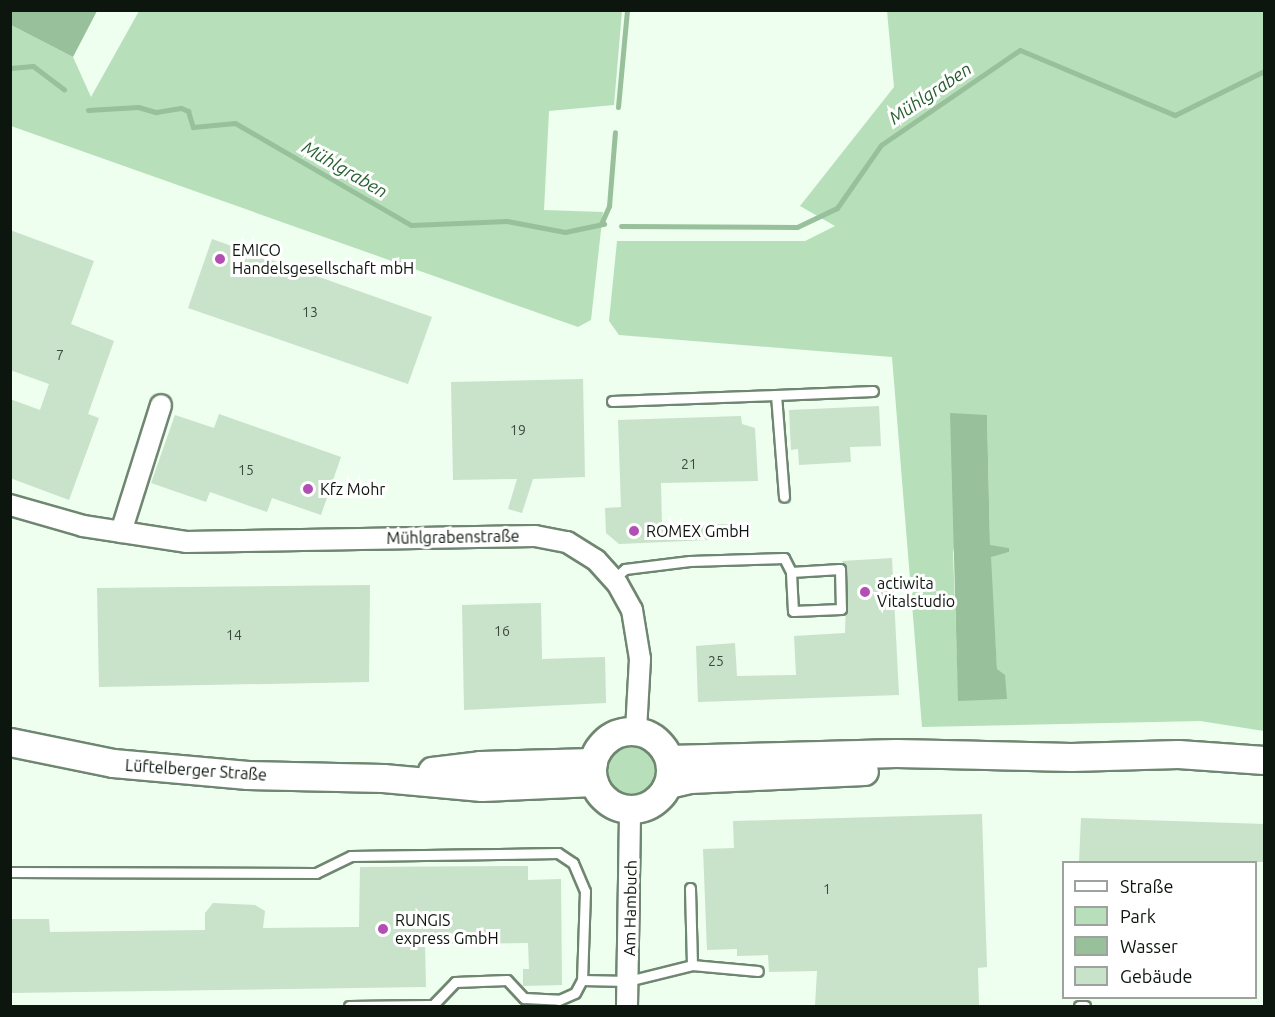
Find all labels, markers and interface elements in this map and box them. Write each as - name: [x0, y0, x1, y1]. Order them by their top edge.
- water label: Mühlgraben: [885, 57, 975, 129]
- water label: Mühlgraben: [298, 136, 392, 202]
- place label: EMICO Handelsgesellschaft mbH: [232, 240, 414, 278]
- marker: EMICO Handelsgesellschaft mbH: [213, 252, 227, 266]
- house number: 13: [302, 304, 318, 320]
- house number: 7: [56, 347, 64, 363]
- house number: 19: [510, 422, 526, 438]
- house number: 21: [681, 456, 697, 472]
- house number: 15: [238, 462, 254, 478]
- place label: Kfz Mohr: [320, 479, 385, 499]
- marker: Kfz Mohr: [301, 482, 315, 496]
- place label: ROMEX GmbH: [646, 521, 750, 541]
- marker: ROMEX GmbH: [627, 524, 641, 538]
- street label: Mühlgrabenstraße: [386, 526, 520, 548]
- place label: actiwita Vitalstudio: [877, 573, 955, 611]
- marker: actiwita Vitalstudio: [858, 585, 872, 599]
- house number: 16: [494, 623, 510, 639]
- house number: 14: [226, 627, 242, 643]
- house number: 25: [708, 653, 724, 669]
- street label: Lüftelberger Straße: [124, 755, 268, 785]
- street label: Am Hambuch: [620, 860, 640, 956]
- legend: [1062, 861, 1257, 999]
- text: Straße: [1120, 876, 1173, 896]
- house number: 1: [823, 881, 831, 897]
- text: Park: [1120, 906, 1156, 926]
- place label: RUNGIS express GmbH: [395, 910, 499, 948]
- marker: RUNGIS express GmbH: [376, 922, 390, 936]
- text: Wasser: [1120, 936, 1178, 956]
- text: Gebäude: [1120, 966, 1192, 986]

